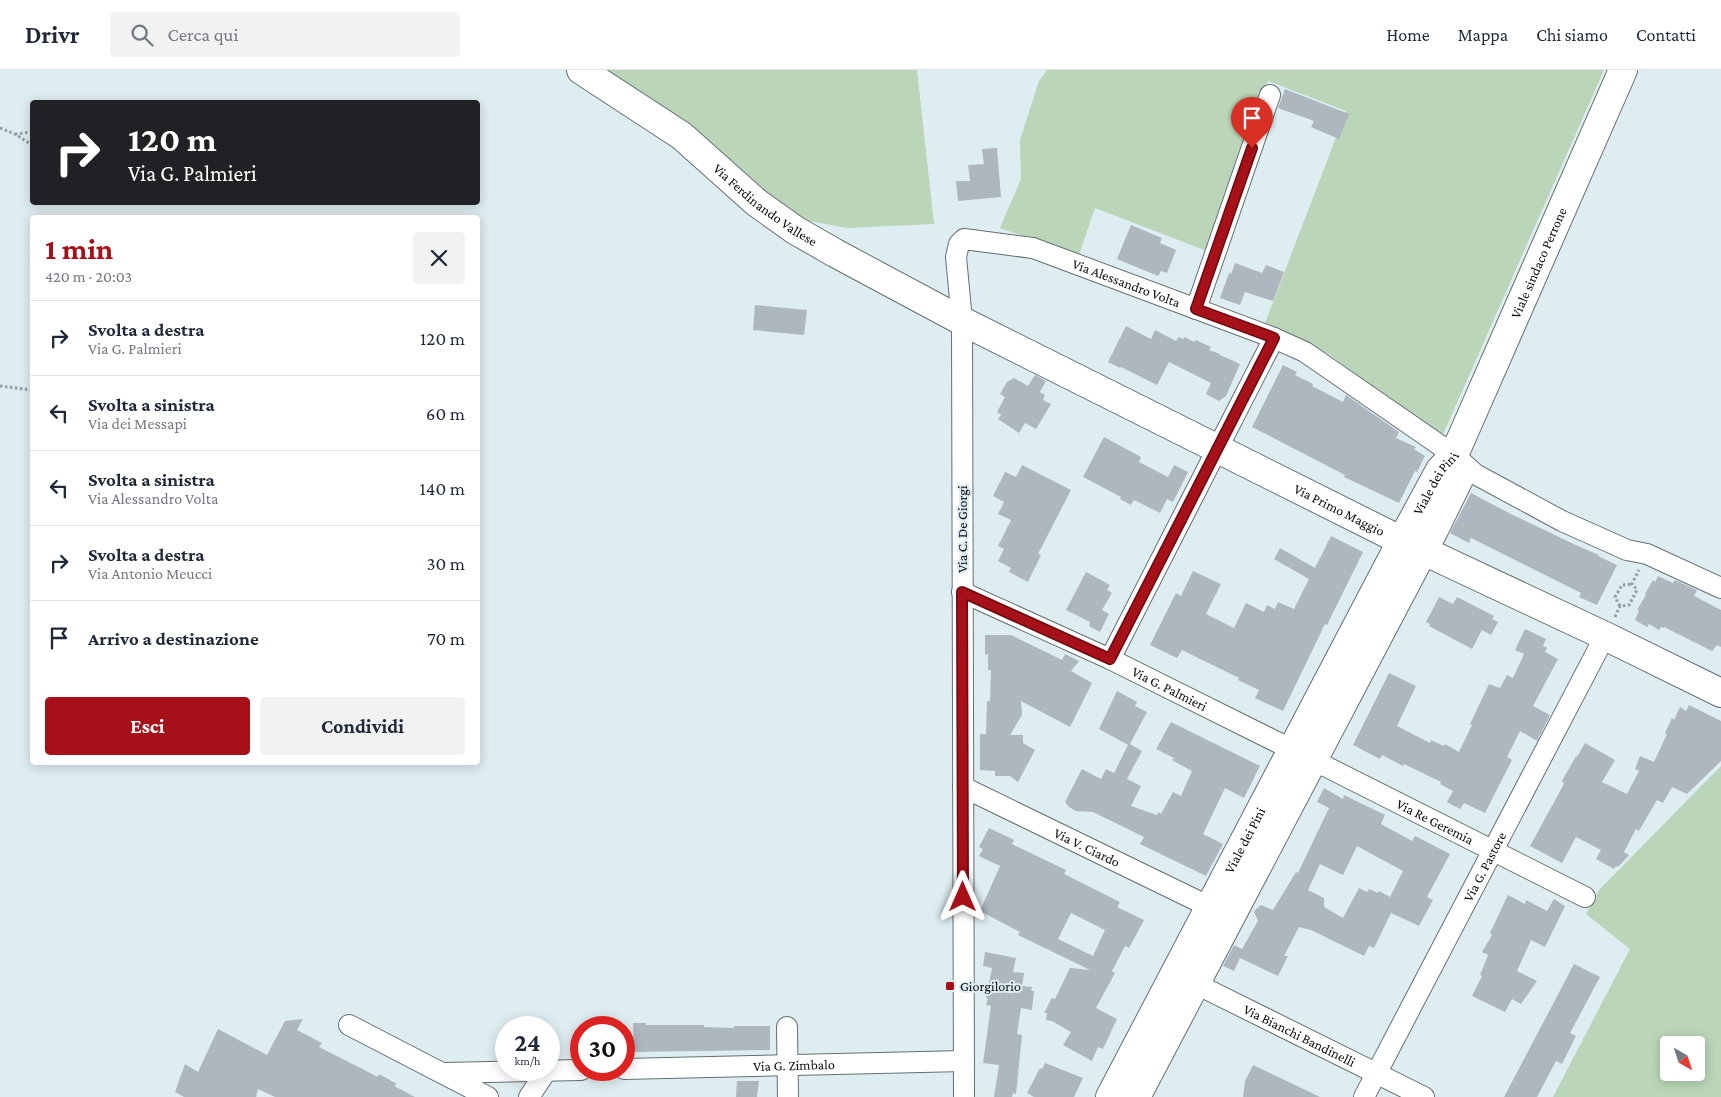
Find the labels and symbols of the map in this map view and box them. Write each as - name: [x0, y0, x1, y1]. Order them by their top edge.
- pin: [1231, 97, 1273, 148]
- street label: Via Ferdinando Vallese: [710, 160, 820, 249]
- street label: Viale sindaco Perrone: [1507, 205, 1570, 321]
- street label: Via Alessandro Volta: [1070, 255, 1183, 311]
- street label: Viale dei Pini: [1409, 450, 1462, 517]
- street label: Via Primo Maggio: [1291, 480, 1387, 539]
- street label: Via C. De Giorgi: [954, 485, 970, 573]
- street label: Via G. Palmieri: [1129, 663, 1210, 714]
- street label: Via Re Geremia: [1394, 795, 1477, 848]
- street label: Viale dei Pini: [1221, 804, 1269, 876]
- street label: Via V. Ciardo: [1052, 825, 1123, 870]
- street label: Via G. Pastore: [1460, 829, 1509, 904]
- position arrow: [936, 870, 988, 922]
- place label: Giorgilorio: [960, 978, 1021, 994]
- marker: Giorgilorio: [944, 980, 956, 992]
- street label: Via Bianchi Bandinelli: [1241, 1001, 1358, 1070]
- speed limit sign: 30: [570, 1016, 635, 1081]
- north arrow: [1660, 1036, 1705, 1081]
- street label: Via G. Zimbalo: [753, 1056, 835, 1074]

